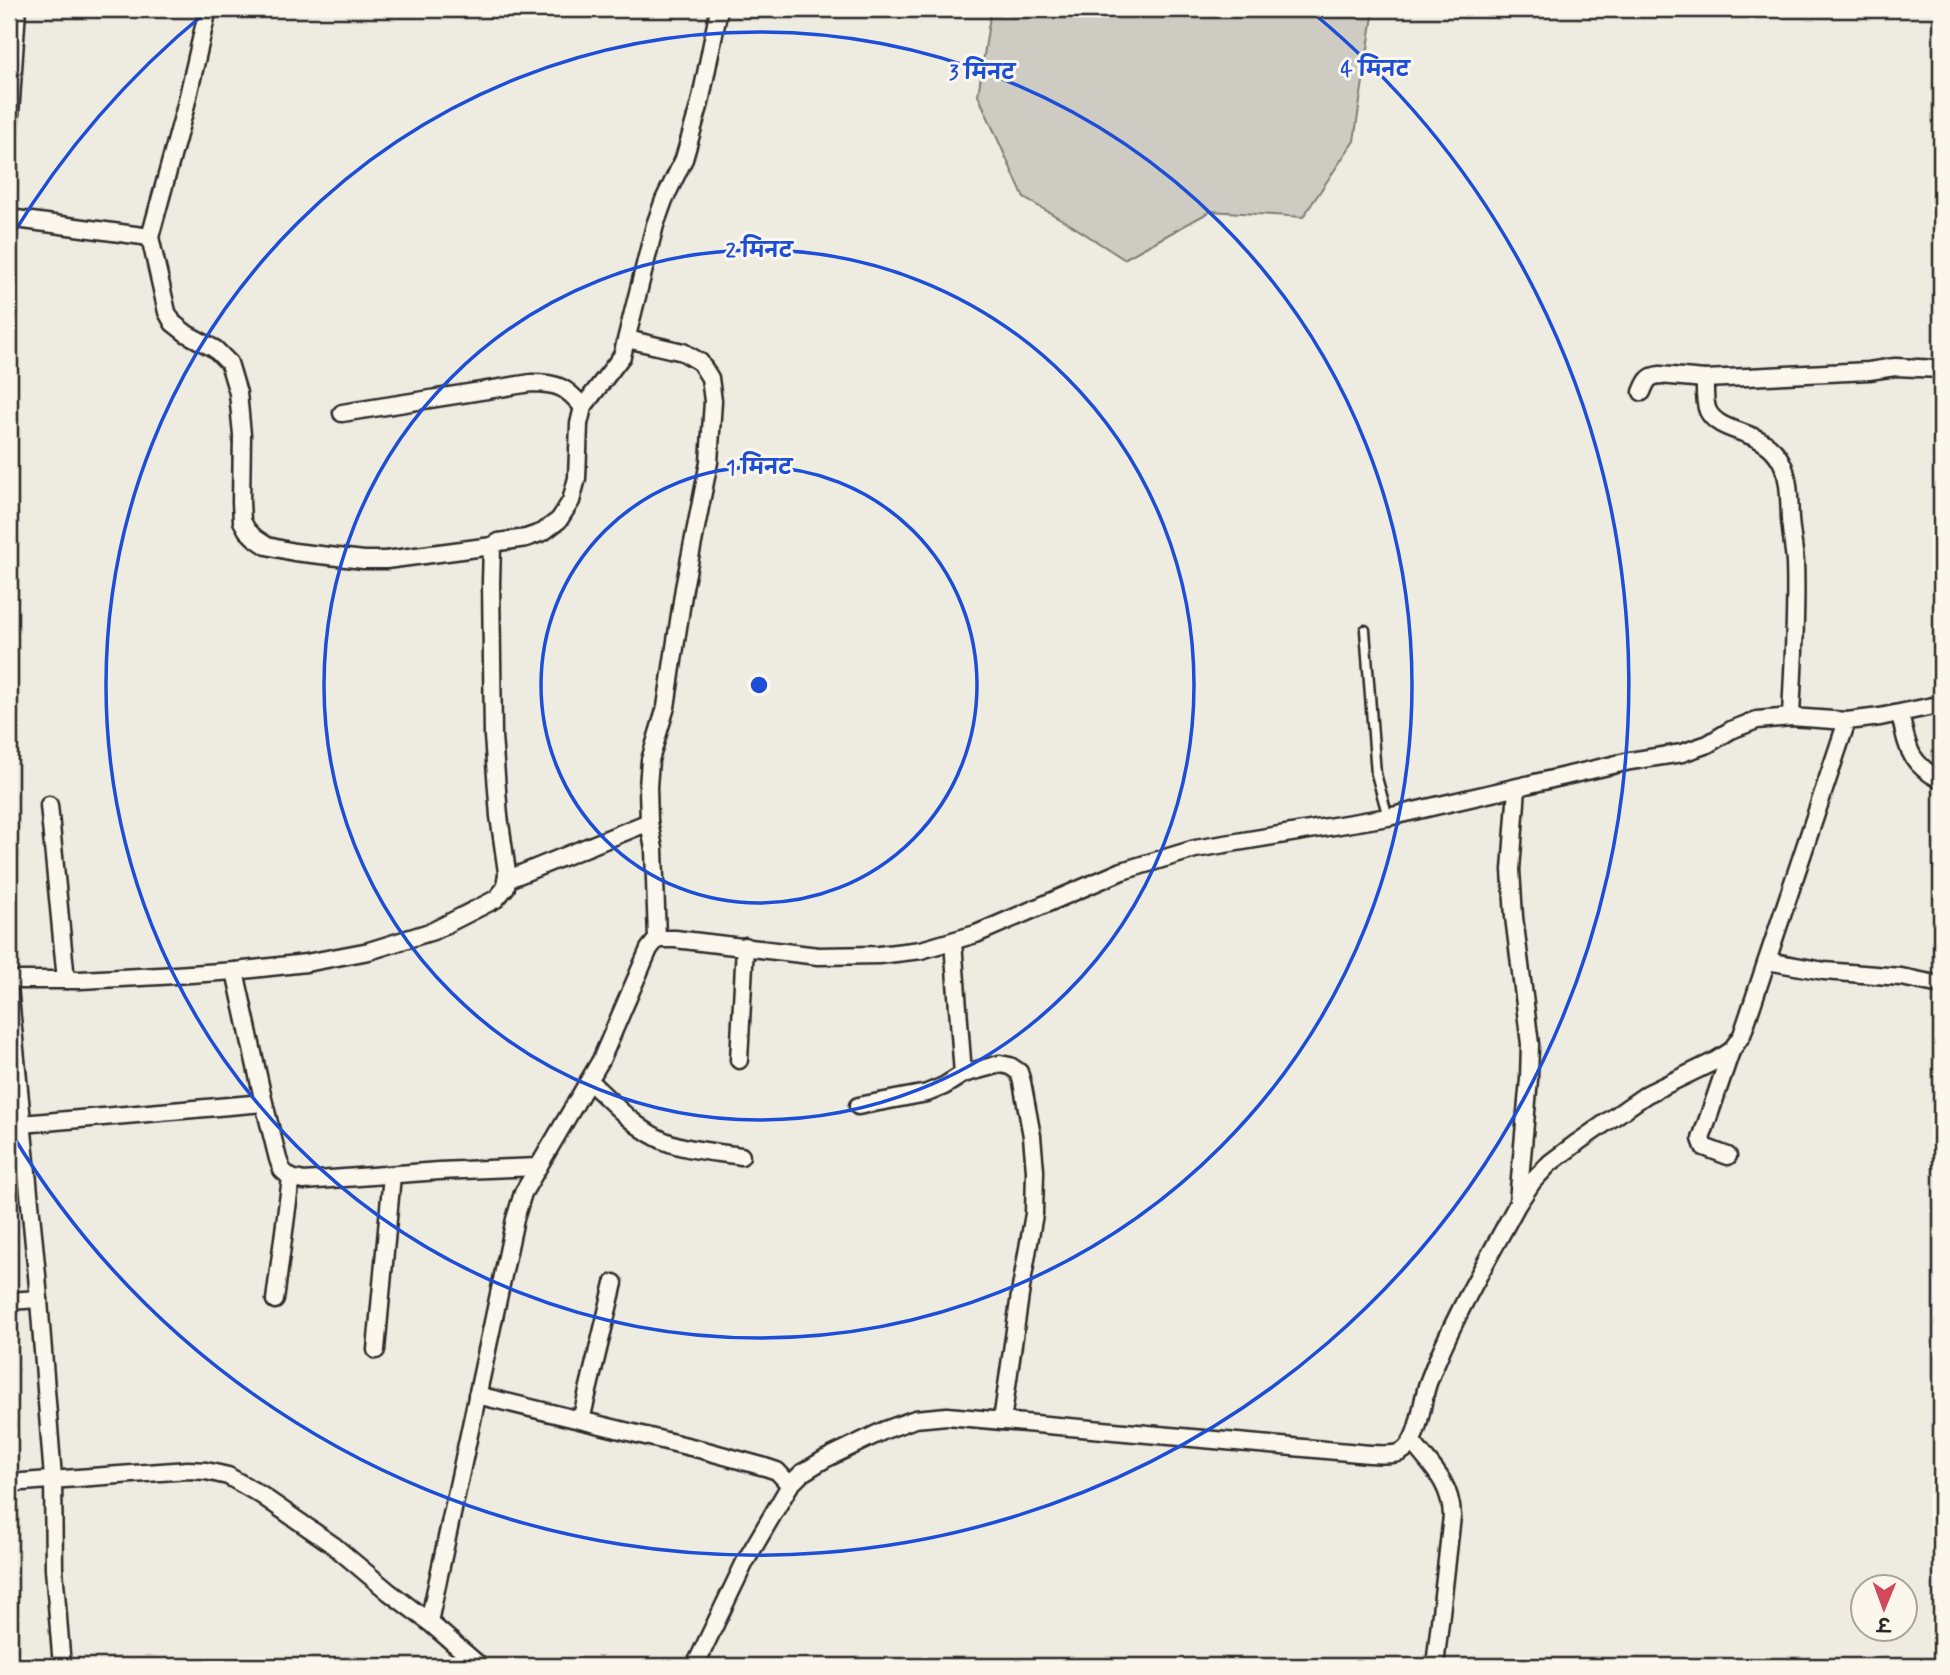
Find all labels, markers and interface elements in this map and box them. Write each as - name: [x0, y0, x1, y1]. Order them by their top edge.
- text: 4 मिनट: [1341, 53, 1412, 84]
- text: 3 मिनट: [949, 56, 1017, 87]
- text: 2 मिनट: [726, 234, 795, 265]
- text: 1 मिनट: [726, 451, 794, 482]
- centre of rings: [747, 673, 771, 697]
- north arrow: [1848, 1574, 1918, 1644]
- text: उ: [1875, 1611, 1892, 1636]

